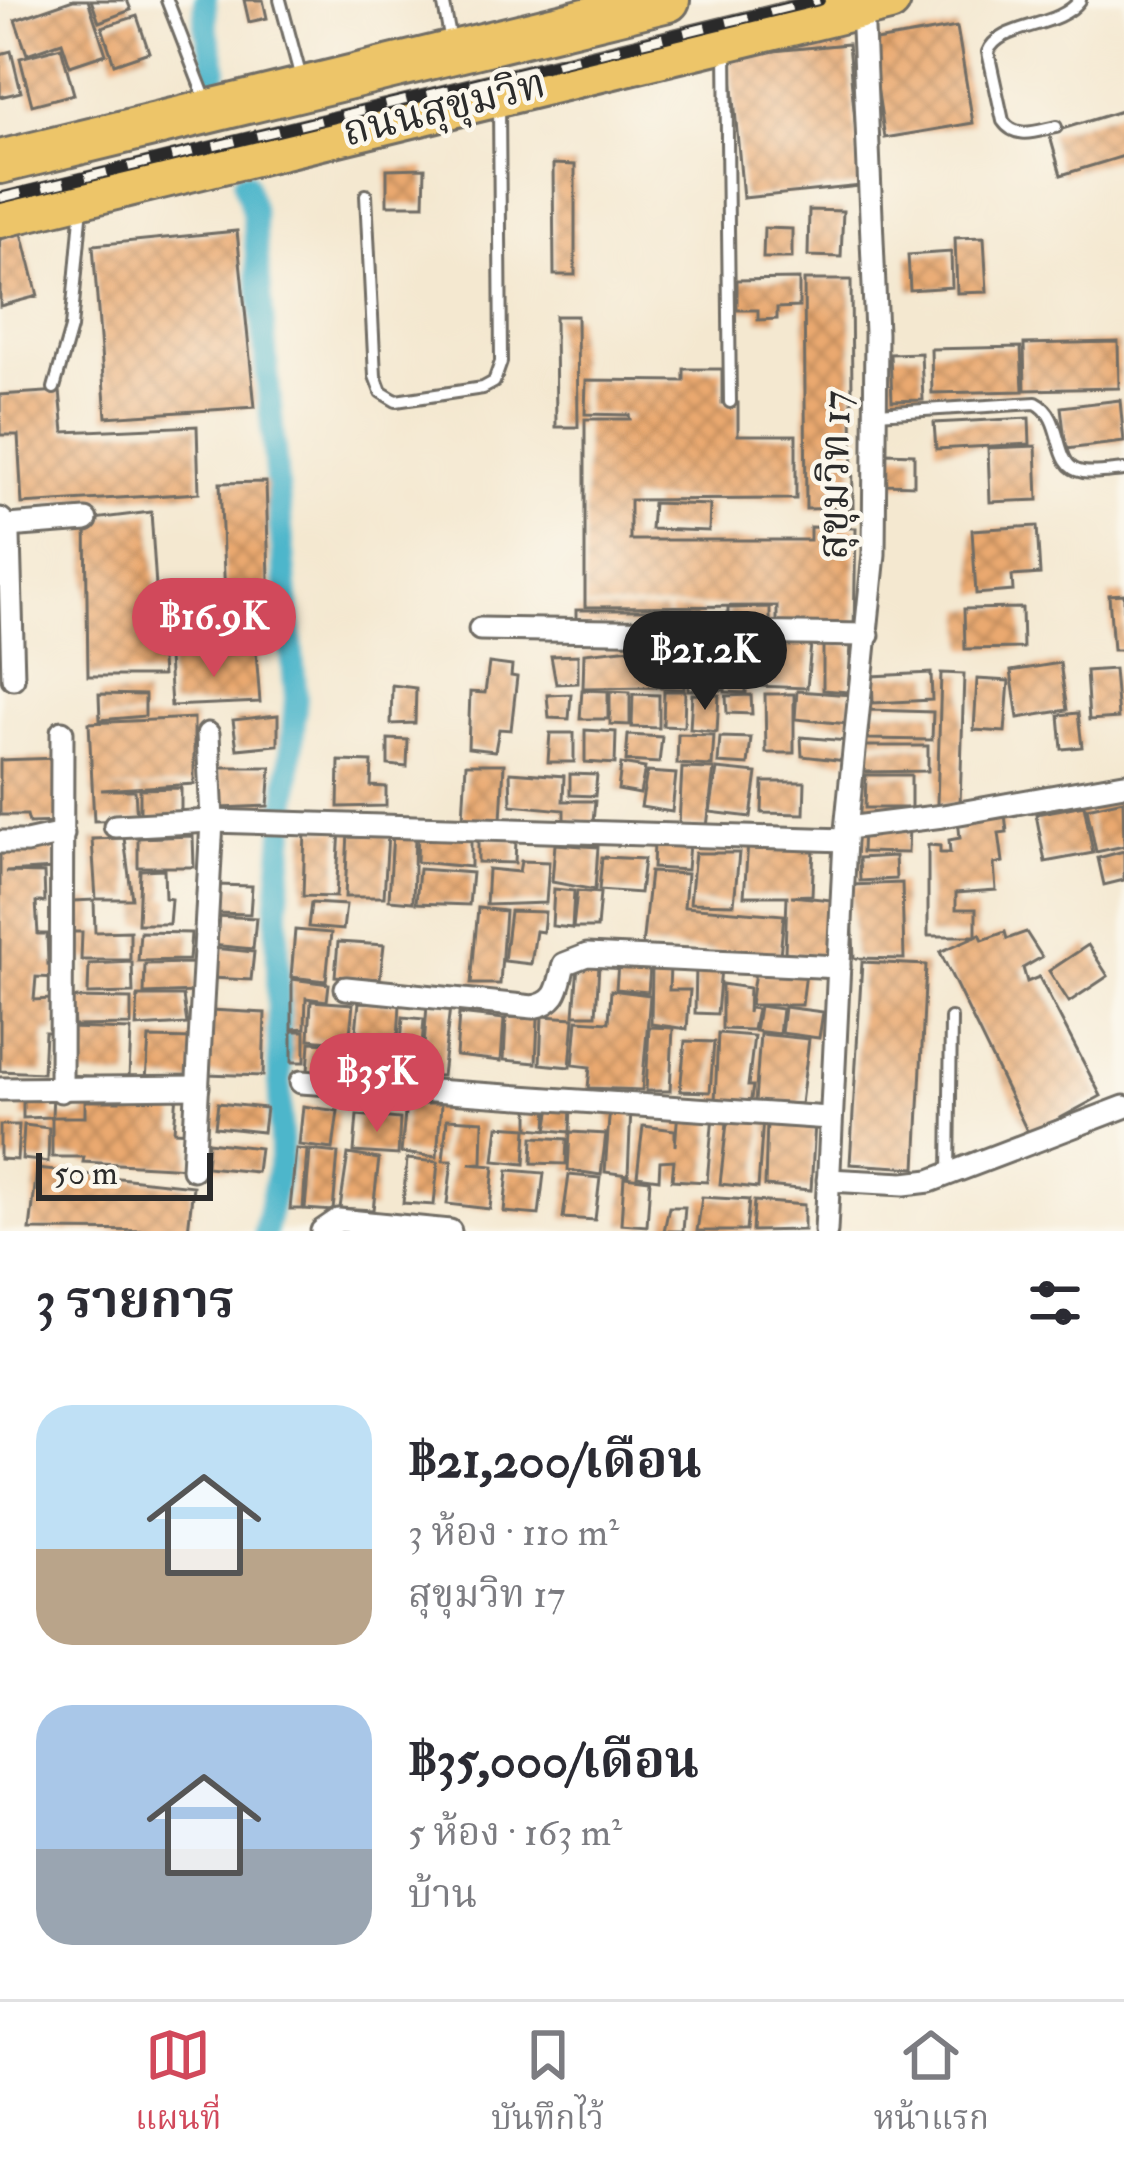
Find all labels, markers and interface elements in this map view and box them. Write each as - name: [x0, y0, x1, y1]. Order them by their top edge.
- street label: ถนนสุขุมวิท: [337, 58, 551, 158]
- street label: สุขุมวิท 17: [808, 390, 862, 560]
- pin: ฿16.9K: [116, 578, 312, 680]
- text: ฿16.9K: [159, 592, 269, 641]
- pin: ฿21.2K: [607, 611, 803, 713]
- text: ฿21.2K: [650, 625, 760, 674]
- pin: ฿35K: [306, 1033, 448, 1135]
- text: ฿35K: [336, 1047, 418, 1096]
- scale bar: [36, 1147, 213, 1200]
- text: 50 m: [54, 1153, 118, 1194]
- text: 3 รายการ: [36, 1269, 235, 1333]
- icon: filters: [1022, 1270, 1088, 1336]
- text: ฿21,200/เดือน: [408, 1429, 702, 1493]
- icon: home: [132, 1453, 276, 1597]
- text: 3 ห้อง · 110 m²: [408, 1508, 619, 1557]
- text: สุขุมวิท 17: [408, 1570, 565, 1619]
- text: ฿35,000/เดือน: [408, 1729, 699, 1793]
- icon: home: [132, 1753, 276, 1897]
- text: 5 ห้อง · 163 m²: [408, 1808, 622, 1857]
- text: บ้าน: [408, 1870, 477, 1919]
- tab: แผนที่: [135, 2022, 221, 2147]
- tab: บันทึกไว้: [491, 2022, 604, 2147]
- tab: หน้าแรก: [874, 2022, 989, 2147]

